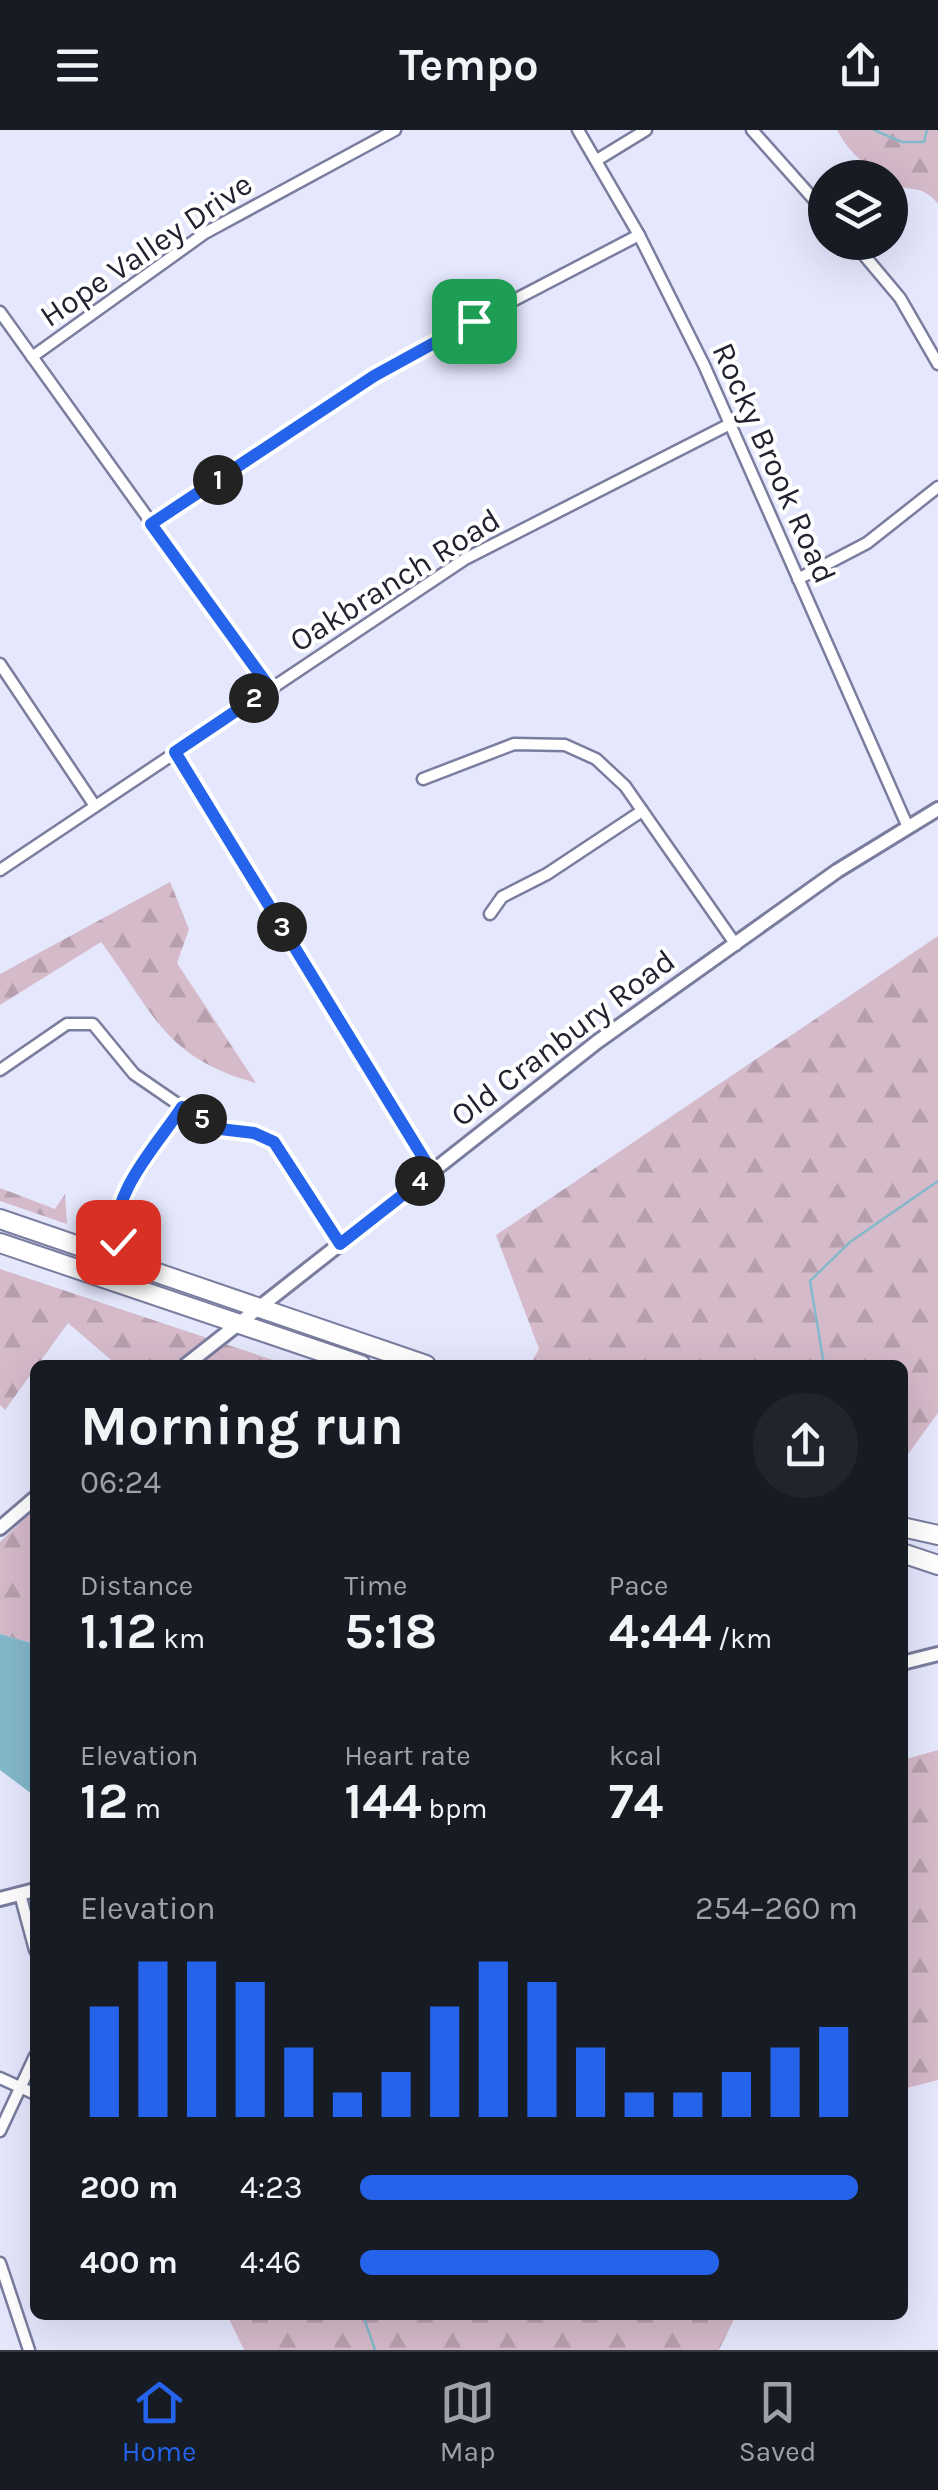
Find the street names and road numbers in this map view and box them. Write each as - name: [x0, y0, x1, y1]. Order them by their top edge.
- street label: Hope Valley Drive: [33, 165, 259, 335]
- street label: Rocky Brook Road: [704, 337, 844, 589]
- street label: Oakbranch Road: [283, 500, 507, 660]
- street label: Old Cranbury Road: [444, 942, 682, 1134]

